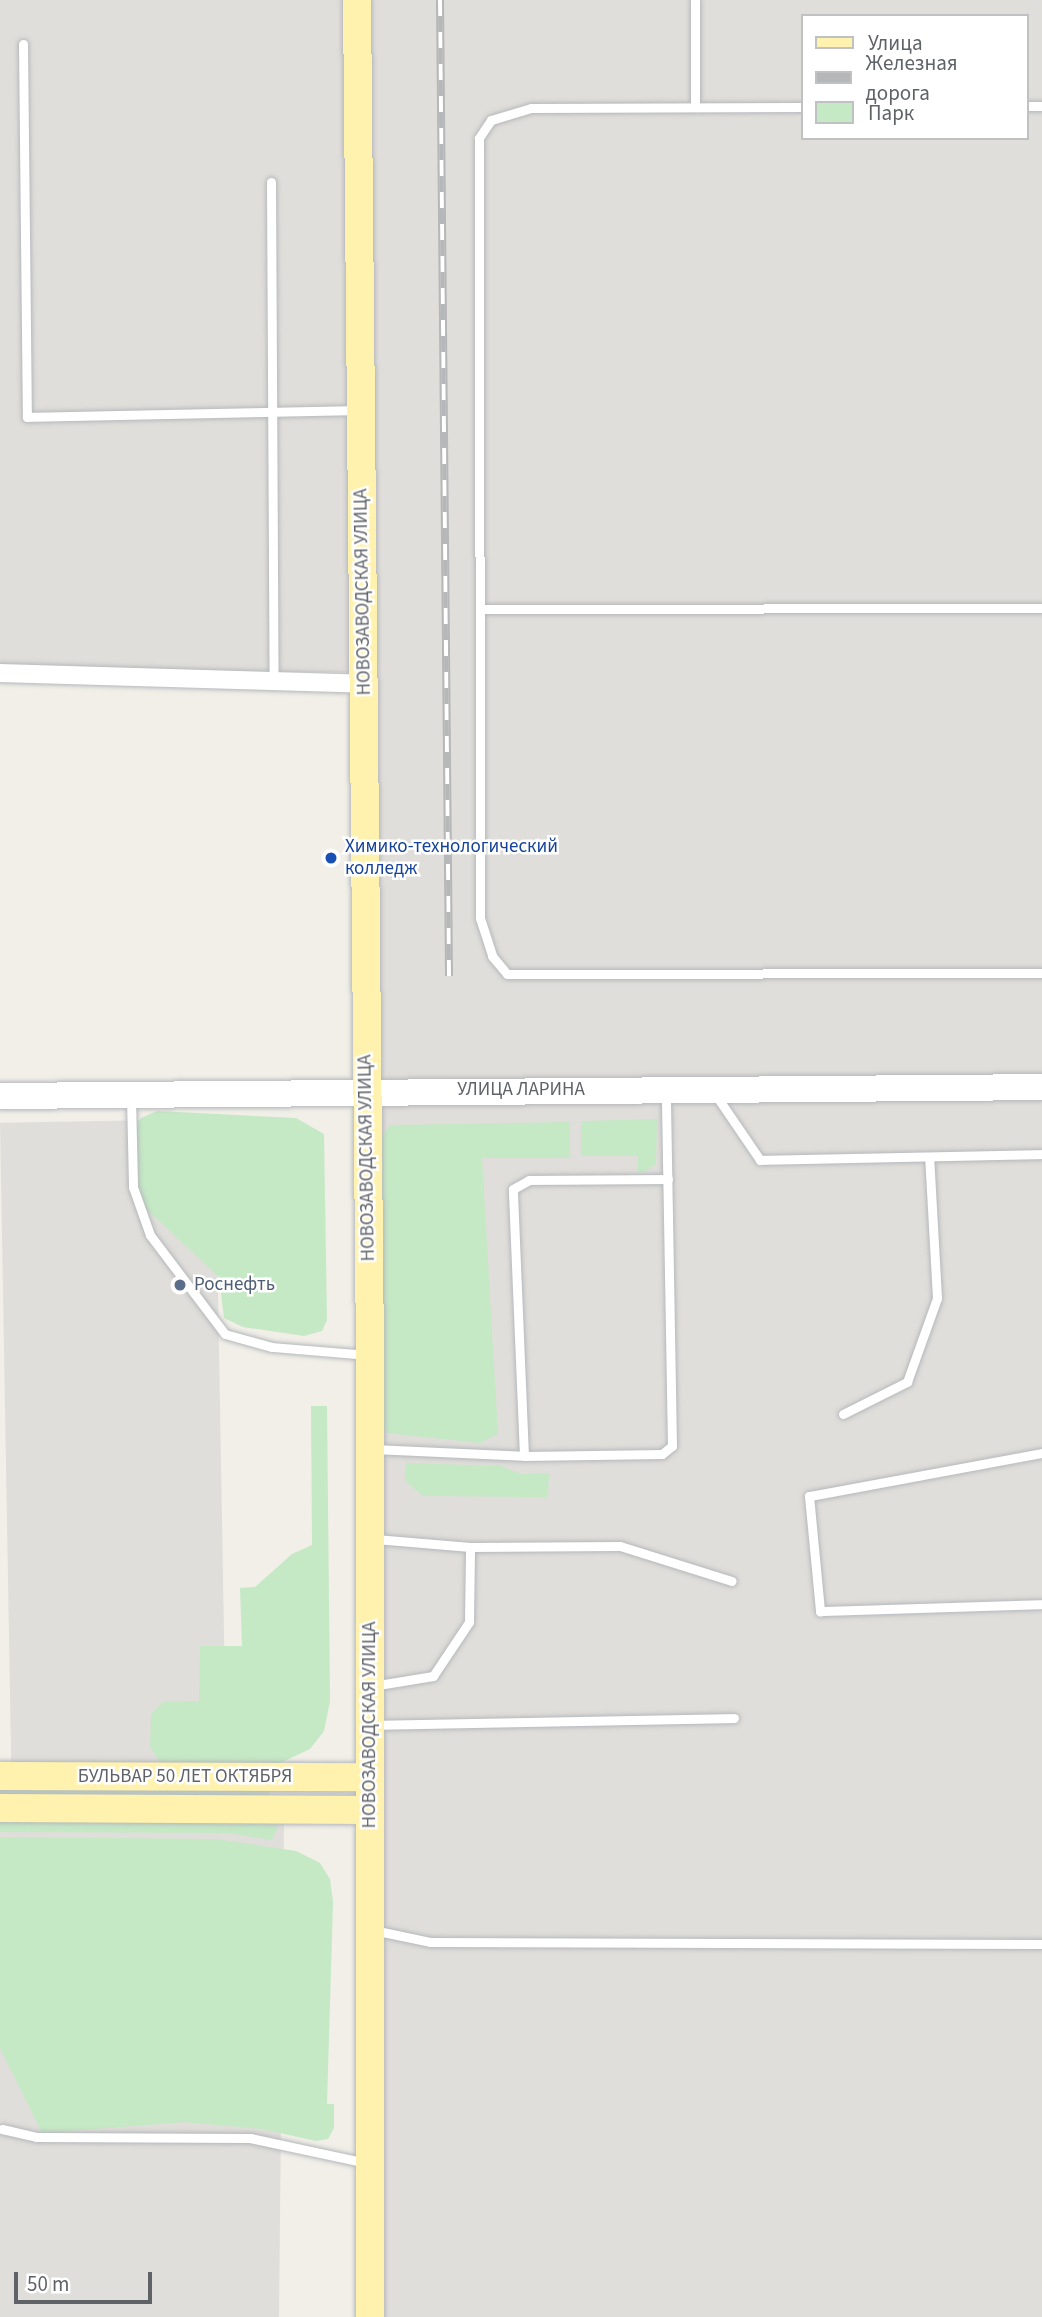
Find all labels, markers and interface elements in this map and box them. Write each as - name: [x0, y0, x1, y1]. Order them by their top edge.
- legend: [800, 14, 1028, 140]
- text: Улица: [868, 28, 923, 58]
- text: Железная дорога: [866, 48, 958, 108]
- text: Парк: [868, 98, 914, 128]
- street label: НОВОЗАВОДСКАЯ УЛИЦА: [350, 488, 376, 696]
- place label: Химико-технологический колледж: [345, 836, 558, 880]
- marker: Химико-технологический колледж: [323, 850, 339, 866]
- street label: НОВОЗАВОДСКАЯ УЛИЦА: [354, 1054, 380, 1262]
- street label: УЛИЦА ЛАРИНА: [457, 1079, 585, 1101]
- place label: Роснефть: [194, 1274, 275, 1296]
- marker: Роснефть: [172, 1277, 188, 1293]
- street label: НОВОЗАВОДСКАЯ УЛИЦА: [359, 1622, 381, 1828]
- street label: БУЛЬВАР 50 ЛЕТ ОКТЯБРЯ: [78, 1766, 292, 1788]
- scale bar: [18, 2258, 156, 2302]
- text: 50 m: [27, 2269, 69, 2299]

